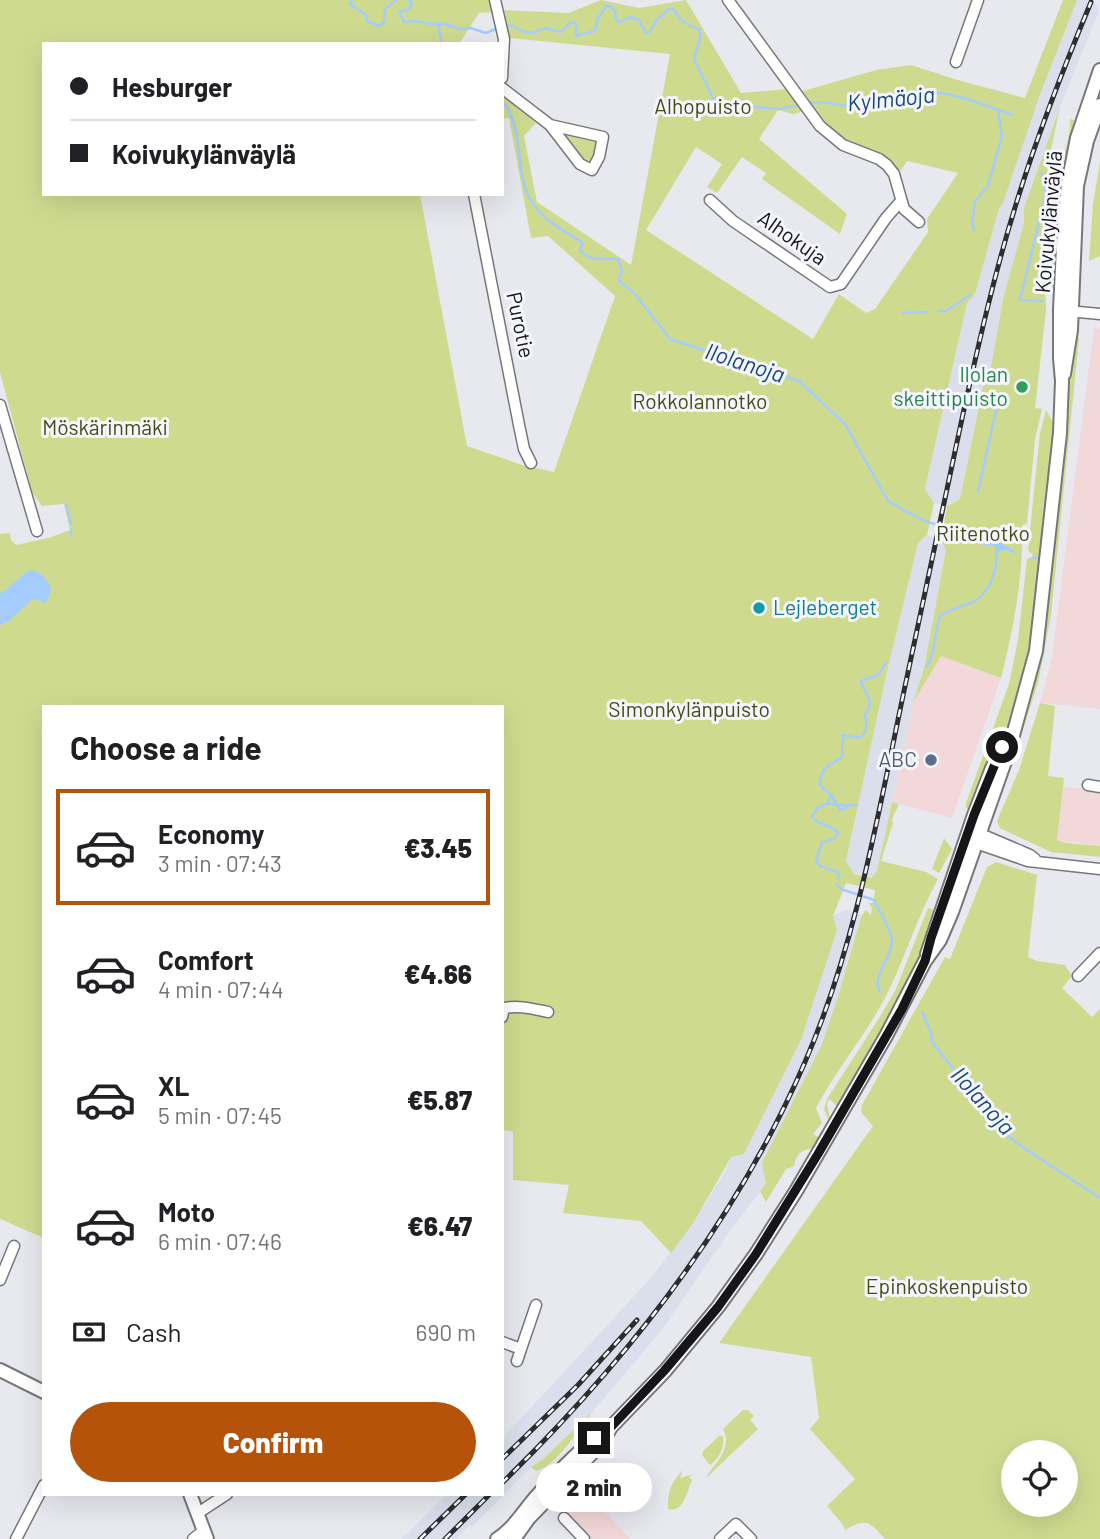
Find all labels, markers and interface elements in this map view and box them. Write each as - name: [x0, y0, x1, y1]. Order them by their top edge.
- text: Hesburger: [112, 71, 232, 102]
- water label: Kylmäoja: [846, 79, 936, 117]
- park label: Alhopuisto: [654, 93, 752, 118]
- text: Koivukylänväylä: [112, 138, 296, 169]
- street label: Koivukylänväylä: [1029, 150, 1066, 294]
- street label: Alhokuja: [754, 204, 832, 269]
- street label: Purotie: [502, 289, 541, 360]
- water label: Ilolanoja: [702, 336, 789, 388]
- place label: Ilolan skeittipuisto: [894, 361, 1008, 410]
- marker: Ilolan skeittipuisto: [1014, 379, 1030, 395]
- park label: Rokkolannotko: [633, 388, 767, 413]
- park label: Möskärinmäki: [42, 414, 168, 439]
- park label: Riitenotko: [936, 520, 1030, 545]
- place label: Lejleberget: [773, 594, 877, 619]
- marker: Lejleberget: [751, 600, 767, 616]
- park label: Simonkylänpuisto: [608, 696, 770, 721]
- text: Choose a ride: [70, 728, 262, 766]
- route start: [986, 731, 1018, 763]
- place label: ABC: [878, 746, 917, 771]
- marker: ABC: [923, 752, 939, 768]
- icon: car: [74, 816, 137, 879]
- text: Economy: [158, 818, 264, 849]
- text: €3.45: [404, 832, 472, 863]
- text: 3 min · 07:43: [158, 849, 282, 877]
- icon: car: [74, 942, 137, 1005]
- text: Comfort: [158, 944, 254, 975]
- text: €4.66: [404, 958, 472, 989]
- text: 4 min · 07:44: [158, 975, 284, 1003]
- water label: Ilolanoja: [946, 1060, 1022, 1140]
- icon: car: [74, 1068, 137, 1131]
- text: XL: [158, 1070, 189, 1101]
- text: €5.87: [407, 1084, 472, 1115]
- text: 5 min · 07:45: [158, 1101, 282, 1129]
- icon: car: [74, 1194, 137, 1257]
- text: Moto: [158, 1196, 215, 1227]
- text: €6.47: [407, 1210, 472, 1241]
- text: 6 min · 07:46: [158, 1227, 282, 1255]
- park label: Epinkoskenpuisto: [866, 1273, 1028, 1298]
- icon: cash: [70, 1313, 108, 1351]
- text: Cash: [126, 1316, 181, 1347]
- text: 690 m: [416, 1318, 476, 1346]
- button: Confirm: [70, 1402, 476, 1482]
- route end: [578, 1422, 610, 1454]
- map controls: [1001, 1440, 1078, 1517]
- button: locate: [1001, 1440, 1078, 1517]
- callout: 2 min: [536, 1462, 652, 1512]
- text: 2 min: [566, 1473, 622, 1501]

